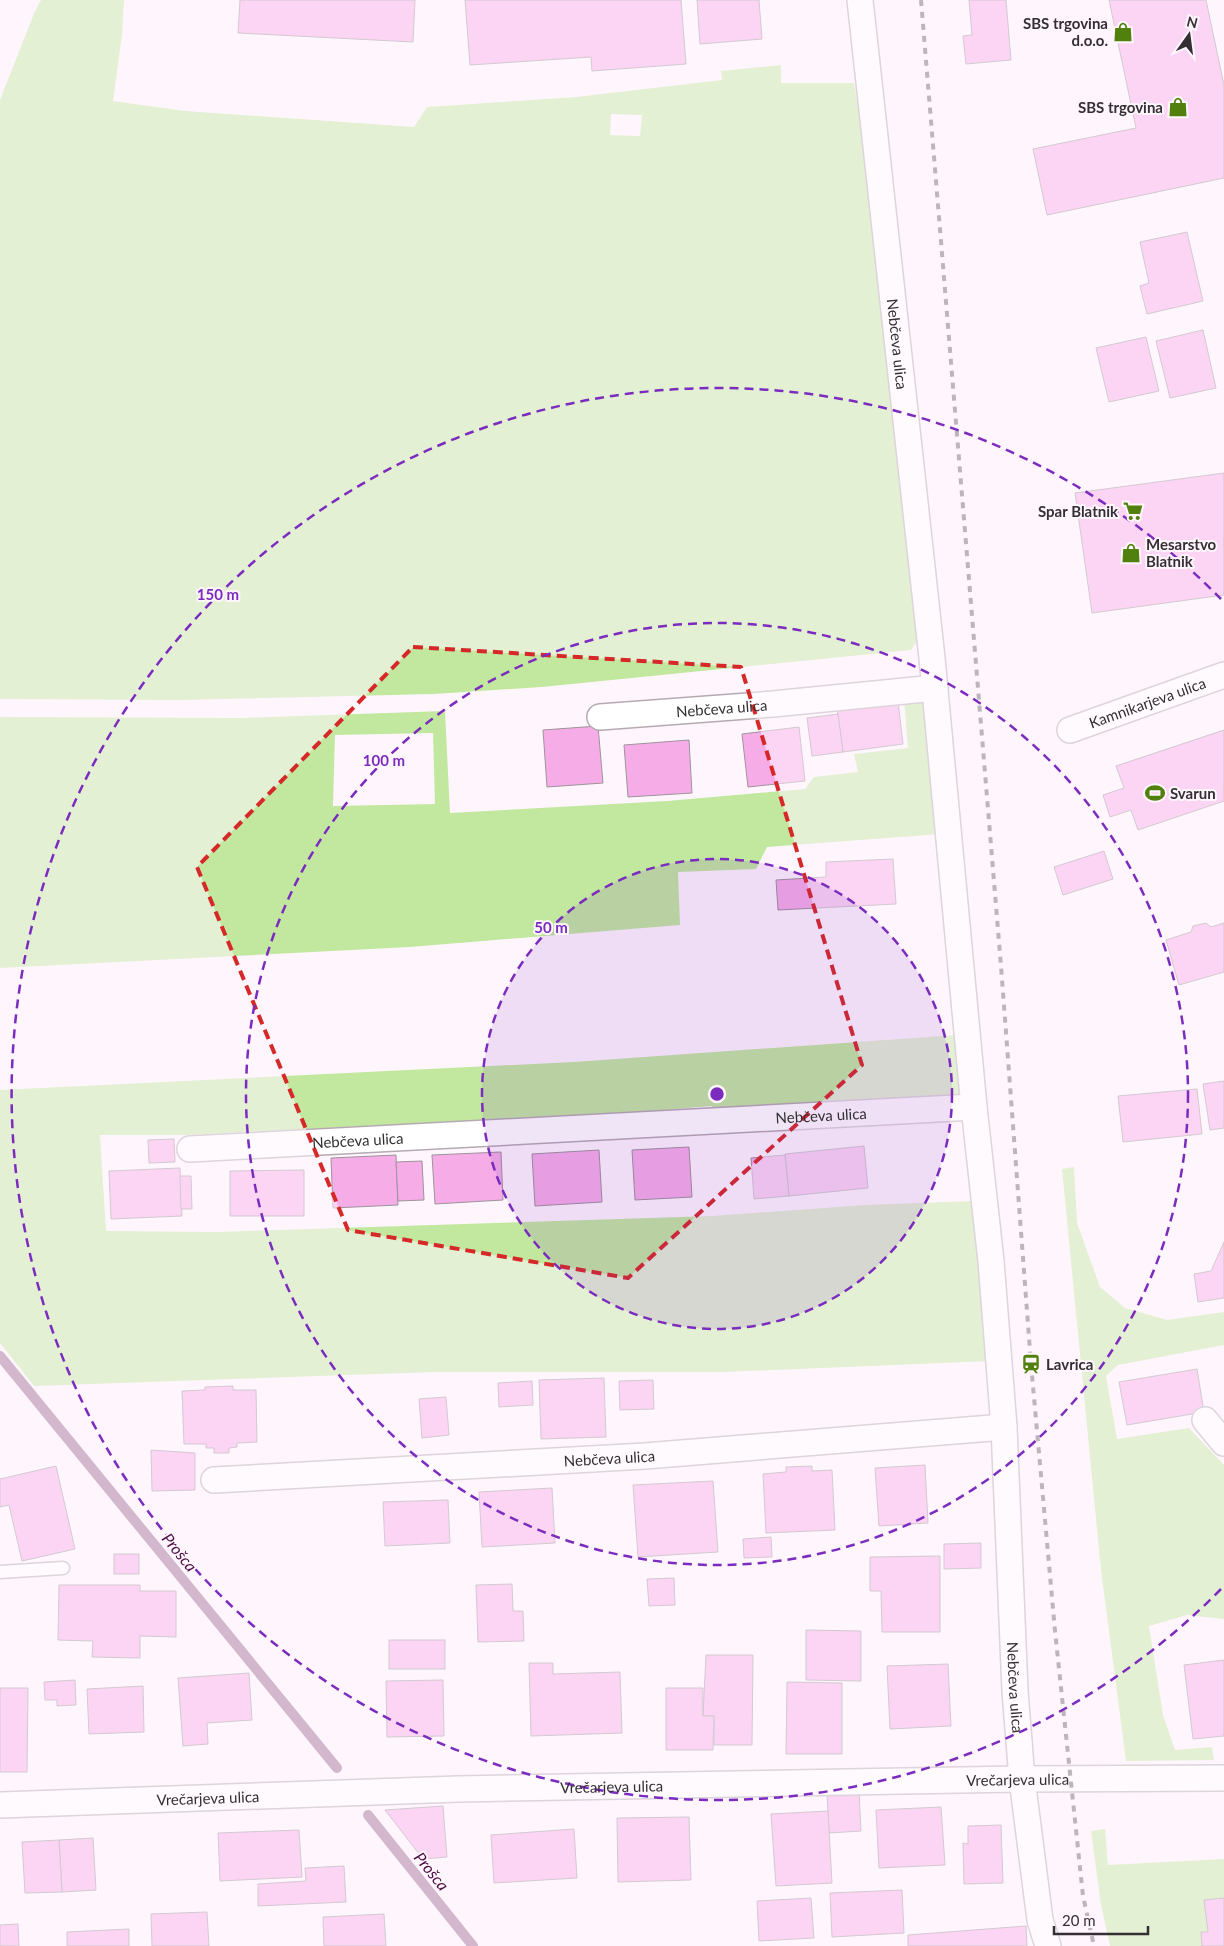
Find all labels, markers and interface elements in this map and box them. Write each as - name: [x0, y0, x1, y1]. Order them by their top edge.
- north arrow: [1164, 10, 1214, 60]
- text: N: [1185, 12, 1200, 31]
- place label: SBS trgovina d.o.o.: [1023, 14, 1108, 49]
- shop icon: SBS trgovina d.o.o.: [1112, 21, 1134, 43]
- shop icon: SBS trgovina: [1167, 96, 1189, 118]
- place label: SBS trgovina: [1078, 98, 1163, 116]
- street label: Nebčeva ulica: [884, 298, 912, 390]
- supermarket icon: Spar Blatnik: [1122, 500, 1144, 522]
- place label: Spar Blatnik: [1038, 502, 1119, 520]
- place label: Mesarstvo Blatnik: [1146, 535, 1217, 570]
- shop icon: Mesarstvo Blatnik: [1120, 542, 1142, 564]
- text: 150 m: [197, 585, 239, 603]
- street label: Kamnikarjeva ulica: [1086, 673, 1208, 732]
- street label: Nebčeva ulica: [675, 695, 768, 720]
- text: 100 m: [363, 751, 405, 769]
- sports icon: Svarun: [1144, 782, 1166, 804]
- place label: Svarun: [1170, 784, 1216, 802]
- text: 50 m: [534, 918, 568, 936]
- centre of rings: [708, 1085, 726, 1103]
- street label: Nebčeva ulica: [775, 1104, 867, 1127]
- street label: Nebčeva ulica: [312, 1129, 404, 1151]
- station icon: Lavrica: [1020, 1353, 1042, 1375]
- place label: Lavrica: [1046, 1355, 1093, 1373]
- street label: Nebčeva ulica: [563, 1446, 656, 1470]
- water label: Prošca: [159, 1529, 201, 1575]
- street label: Nebčeva ulica: [1004, 1641, 1027, 1734]
- street label: Vrečarjeva ulica: [966, 1770, 1069, 1789]
- street label: Vrečarjeva ulica: [560, 1776, 663, 1796]
- street label: Vrečarjeva ulica: [156, 1787, 260, 1809]
- water label: Prošca: [411, 1848, 453, 1894]
- scale bar: [1054, 1904, 1148, 1936]
- text: 20 m: [1062, 1911, 1096, 1929]

